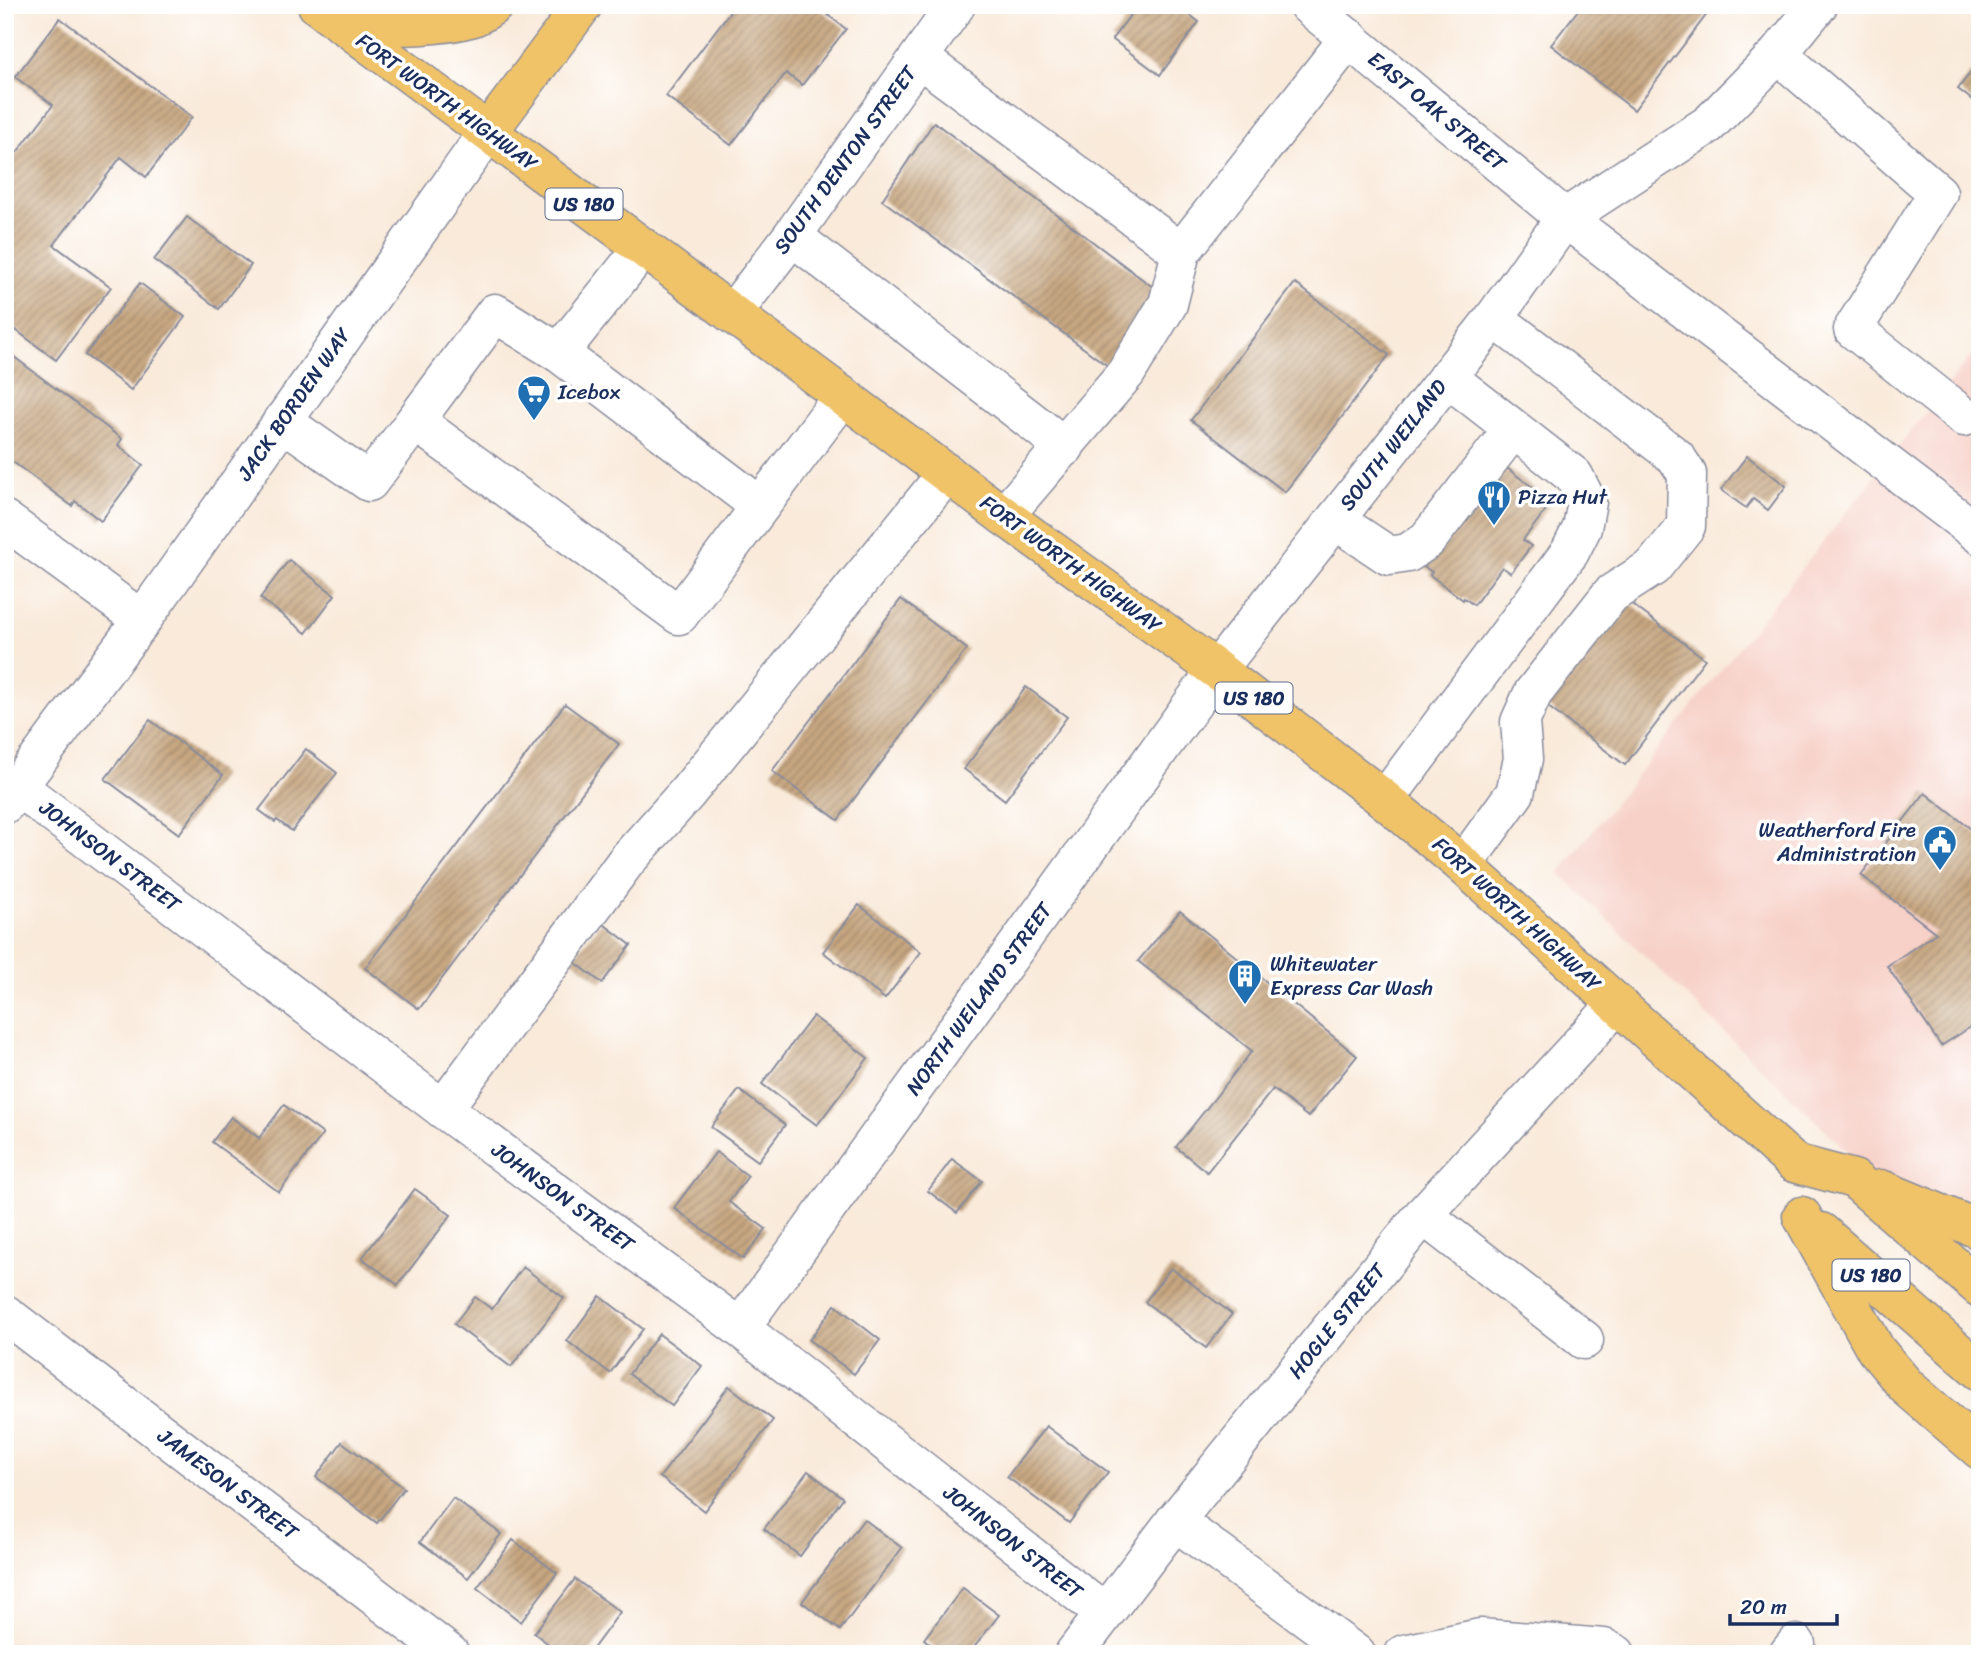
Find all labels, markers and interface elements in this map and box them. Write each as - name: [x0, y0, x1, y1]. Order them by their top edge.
- street label: FORT WORTH HIGHWAY: [348, 23, 547, 182]
- street label: EAST OAK STREET: [1359, 41, 1516, 182]
- street label: SOUTH DENTON STREET: [763, 56, 928, 263]
- road number: US 180: [546, 188, 622, 220]
- street label: JACK BORDEN WAY: [226, 319, 362, 490]
- street label: SOUTH WEILAND: [1329, 370, 1457, 519]
- supermarket icon: Icebox: [515, 373, 553, 422]
- place label: Icebox: [557, 373, 620, 411]
- restaurant icon: Pizza Hut: [1475, 478, 1513, 527]
- place label: Pizza Hut: [1518, 478, 1609, 516]
- street label: FORT WORTH HIGHWAY: [972, 485, 1171, 644]
- road number: US 180: [1216, 682, 1292, 713]
- street label: JOHNSON STREET: [30, 789, 190, 923]
- place label: Weatherford Fire Administration: [1758, 811, 1916, 873]
- public building icon: Weatherford Fire Administration: [1921, 823, 1959, 872]
- street label: FORT WORTH HIGHWAY: [1423, 827, 1611, 1001]
- street label: NORTH WEILAND STREET: [896, 893, 1063, 1104]
- place label: Whitewater Express Car Wash: [1270, 945, 1433, 1007]
- building icon: Whitewater Express Car Wash: [1226, 957, 1264, 1006]
- street label: JOHNSON STREET: [482, 1131, 644, 1263]
- street label: HOGLE STREET: [1278, 1254, 1397, 1387]
- road number: US 180: [1832, 1260, 1910, 1290]
- street label: JAMESON STREET: [148, 1417, 308, 1551]
- street label: JOHNSON STREET: [934, 1474, 1093, 1610]
- scale bar: [1730, 1582, 1836, 1626]
- text: 20 m: [1740, 1588, 1787, 1626]

